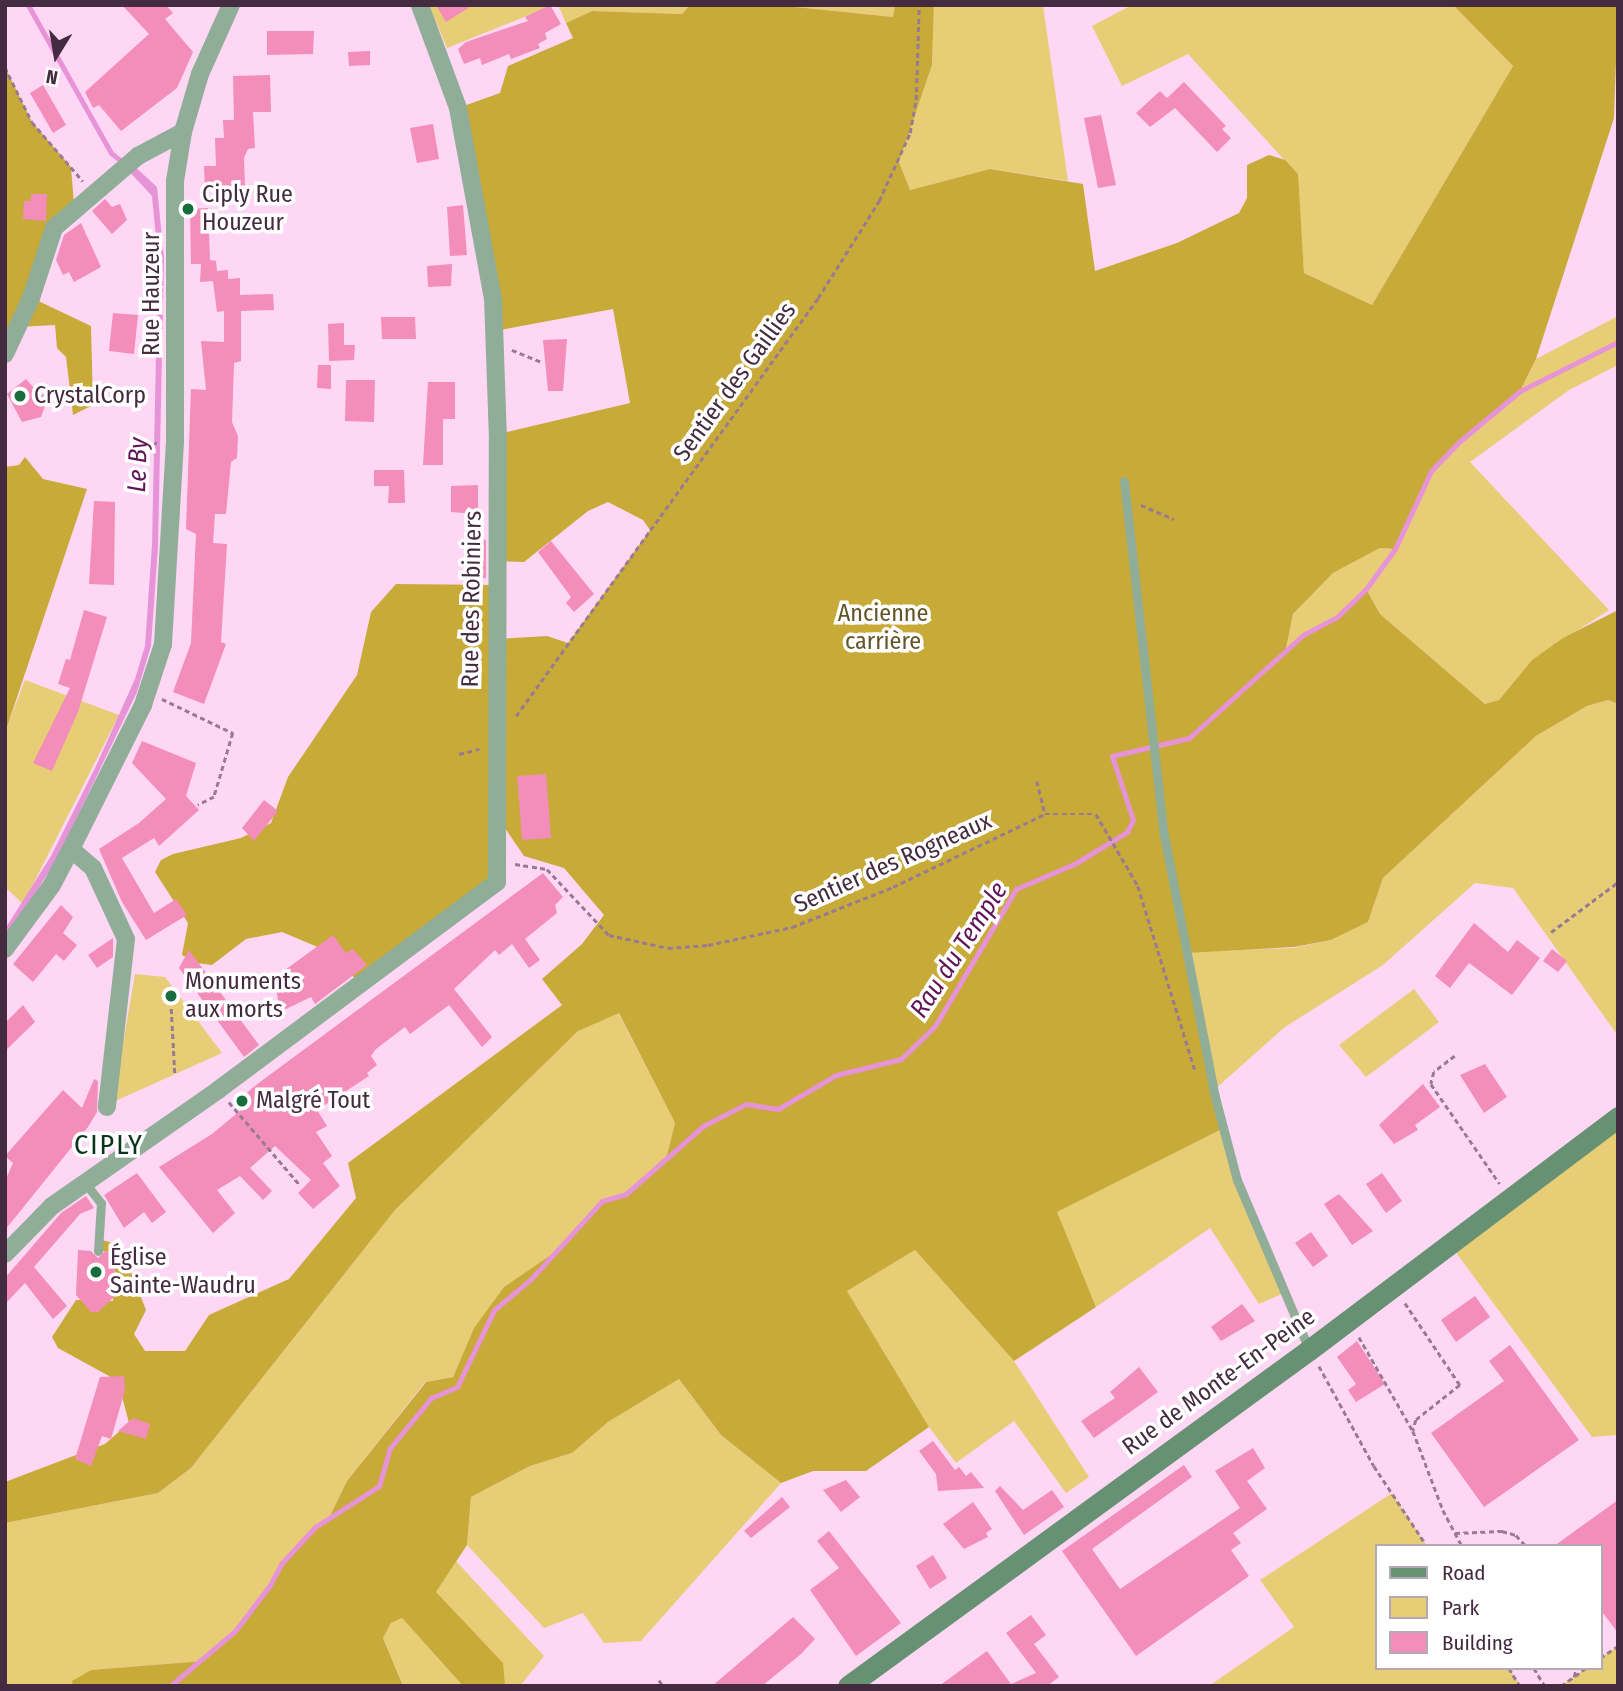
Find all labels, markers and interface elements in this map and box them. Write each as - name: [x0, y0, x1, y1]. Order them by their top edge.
- north arrow: [21, 21, 91, 91]
- text: N: [44, 65, 60, 89]
- place label: Ciply Rue Houzeur: [202, 181, 293, 237]
- marker: Ciply Rue Houzeur: [180, 201, 196, 217]
- street label: Rue Hauzeur: [138, 232, 166, 356]
- street label: Sentier des Gaillies: [668, 297, 802, 467]
- place label: CrystalCorp: [34, 382, 146, 410]
- marker: CrystalCorp: [12, 388, 28, 404]
- water label: Le By: [121, 437, 155, 493]
- street label: Rue des Robiniers: [456, 510, 488, 688]
- park label: Ancienne carrière: [838, 600, 928, 656]
- street label: Sentier des Rogneaux: [790, 807, 996, 919]
- water label: Rau du Temple: [904, 876, 1014, 1024]
- place label: Monuments aux morts: [185, 968, 301, 1024]
- marker: Monuments aux morts: [163, 988, 179, 1004]
- place label: Malgré Tout: [256, 1087, 370, 1115]
- marker: Malgré Tout: [234, 1093, 250, 1109]
- district label: CIPLY: [75, 1128, 143, 1162]
- place label: Église Sainte-Waudru: [110, 1244, 256, 1300]
- marker: Église Sainte-Waudru: [88, 1264, 104, 1280]
- street label: Rue de Monte-En-Peine: [1117, 1303, 1321, 1461]
- legend: [1374, 1544, 1602, 1670]
- text: Road: [1442, 1560, 1486, 1586]
- text: Park: [1442, 1595, 1479, 1621]
- text: Building: [1442, 1630, 1513, 1656]

